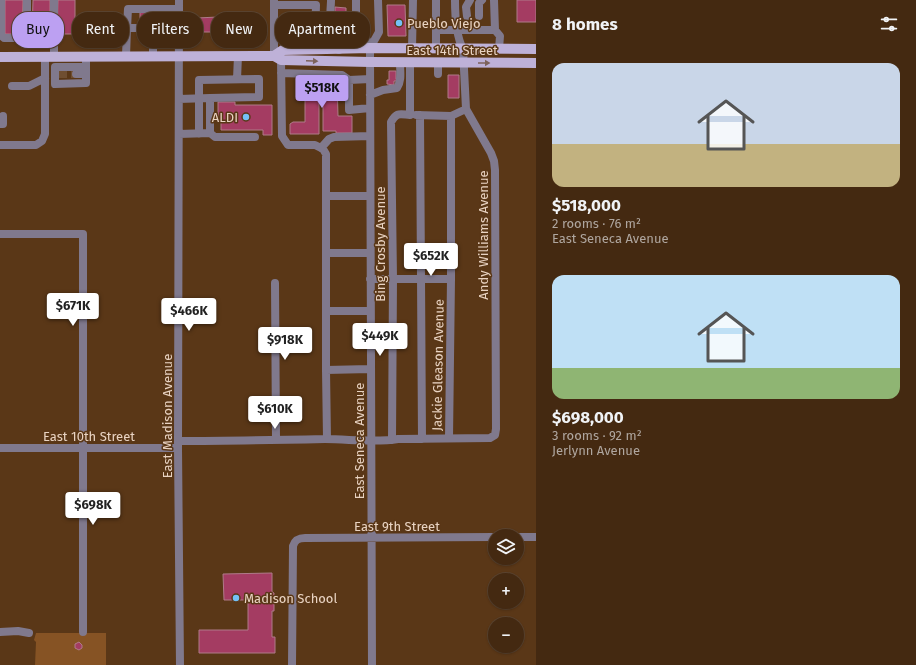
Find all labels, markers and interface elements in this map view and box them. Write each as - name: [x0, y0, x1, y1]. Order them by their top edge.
- chip: Buy: [12, 12, 64, 48]
- chip: Rent: [72, 12, 129, 48]
- chip: Filters: [137, 12, 203, 48]
- chip: New: [211, 12, 267, 48]
- chip: Apartment: [275, 12, 370, 48]
- icon: filters: [878, 13, 900, 35]
- text: 8 homes: [552, 14, 618, 35]
- place label: Pueblo Viejo: [407, 16, 481, 31]
- marker: Pueblo Viejo: [394, 18, 404, 28]
- street label: East 14th Street: [406, 43, 498, 58]
- one-way arrow: [306, 58, 319, 64]
- one-way arrow: [478, 60, 491, 66]
- pin: $518K: [294, 75, 350, 109]
- text: $518K: [304, 80, 340, 95]
- icon: home: [690, 89, 762, 161]
- place label: ALDI: [212, 110, 238, 125]
- marker: ALDI: [241, 112, 251, 122]
- street label: Andy Williams Avenue: [476, 170, 491, 300]
- street label: Bing Crosby Avenue: [373, 186, 388, 302]
- text: $518,000: [552, 195, 621, 216]
- text: 2 rooms · 76 m²: [552, 216, 641, 231]
- text: East Seneca Avenue: [552, 231, 669, 246]
- pin: $652K: [403, 243, 459, 277]
- text: $652K: [413, 248, 449, 263]
- pin: $671K: [45, 293, 101, 327]
- text: $671K: [56, 298, 90, 313]
- pin: $466K: [161, 298, 217, 332]
- street label: Jackie Gleason Avenue: [429, 299, 447, 431]
- icon: home: [690, 301, 762, 373]
- text: $466K: [170, 303, 208, 318]
- pin: $449K: [352, 323, 408, 357]
- pin: $918K: [257, 327, 313, 361]
- text: $449K: [361, 328, 399, 343]
- text: $918K: [267, 332, 303, 347]
- street label: East Madison Avenue: [160, 354, 175, 478]
- street label: East Seneca Avenue: [352, 383, 367, 499]
- pin: $610K: [247, 396, 303, 430]
- text: $610K: [257, 401, 293, 416]
- text: $698,000: [552, 407, 624, 428]
- text: 3 rooms · 92 m²: [552, 428, 642, 443]
- street label: East 10th Street: [43, 429, 135, 444]
- text: Jerlynn Avenue: [552, 443, 640, 458]
- pin: $698K: [65, 492, 121, 526]
- text: $698K: [74, 497, 112, 512]
- street label: East 9th Street: [354, 519, 440, 534]
- map controls: [488, 529, 524, 653]
- button: layers: [488, 529, 524, 565]
- button: +: [488, 573, 524, 609]
- place label: Madison School: [244, 591, 337, 606]
- marker: Madison School: [231, 593, 241, 603]
- button: −: [488, 617, 524, 653]

